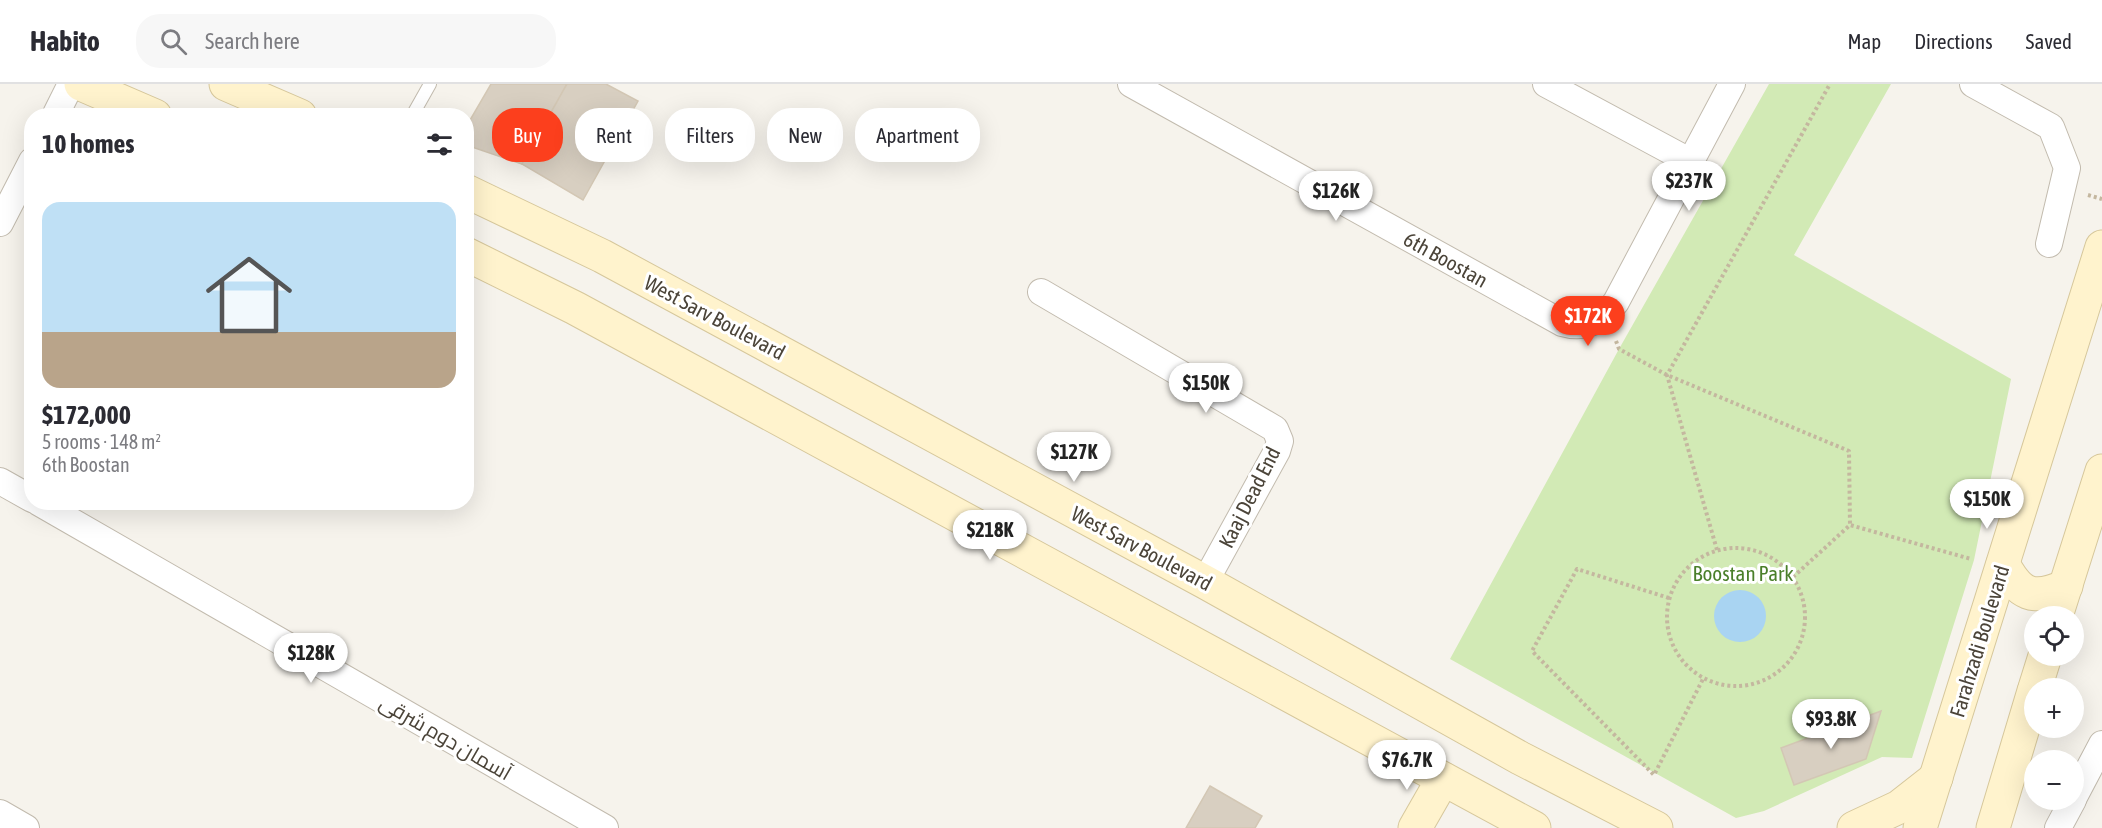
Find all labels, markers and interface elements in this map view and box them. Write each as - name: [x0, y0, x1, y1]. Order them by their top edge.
- search box: [136, 14, 556, 68]
- text: Habito: [30, 25, 100, 57]
- icon: search: [157, 25, 190, 58]
- text: Search here: [205, 28, 300, 54]
- text: Map: [1847, 29, 1881, 53]
- text: Directions: [1914, 29, 1993, 53]
- text: Saved: [2026, 29, 2072, 53]
- chip: Buy: [492, 108, 563, 162]
- chip: Rent: [575, 108, 653, 162]
- chip: Filters: [665, 108, 755, 162]
- chip: New: [767, 108, 843, 162]
- chip: Apartment: [855, 108, 980, 162]
- icon: filters: [423, 128, 456, 161]
- text: 10 homes: [42, 129, 135, 159]
- pin: $237K: [1647, 161, 1731, 212]
- text: $237K: [1666, 169, 1712, 192]
- pin: $126K: [1294, 171, 1378, 222]
- text: $126K: [1313, 179, 1359, 202]
- street label: 6th Boostan: [1400, 226, 1492, 292]
- icon: home: [195, 241, 303, 349]
- street label: West Sarv Boulevard: [641, 270, 789, 364]
- pin: $172K: [1546, 296, 1630, 347]
- text: $172K: [1565, 304, 1611, 327]
- pin: $150K: [1164, 363, 1248, 414]
- text: $150K: [1183, 371, 1229, 394]
- text: $172,000: [42, 400, 131, 430]
- text: 5 rooms · 148 m²: [42, 430, 161, 453]
- pin: $127K: [1032, 432, 1116, 483]
- text: $127K: [1051, 440, 1097, 463]
- street label: Kaaj Dead End: [1213, 443, 1285, 551]
- text: 6th Boostan: [42, 453, 130, 476]
- pin: $150K: [1945, 479, 2029, 530]
- text: $150K: [1964, 487, 2010, 510]
- street label: West Sarv Boulevard: [1068, 501, 1216, 595]
- pin: $218K: [948, 510, 1032, 561]
- text: $218K: [967, 518, 1013, 541]
- park label: Boostan Park: [1692, 561, 1794, 585]
- street label: Farahzadi Boulevard: [1944, 562, 2014, 720]
- map controls: [2024, 606, 2084, 810]
- button: locate: [2024, 606, 2084, 666]
- pin: $128K: [269, 633, 353, 684]
- text: $128K: [288, 641, 334, 664]
- button: +: [2024, 678, 2084, 738]
- street label: آسمان دوم شرقی: [374, 690, 517, 787]
- pin: $93.8K: [1782, 699, 1880, 750]
- text: $93.8K: [1806, 707, 1856, 730]
- pin: $76.7K: [1358, 740, 1456, 791]
- text: $76.7K: [1382, 748, 1432, 771]
- button: −: [2024, 750, 2084, 810]

